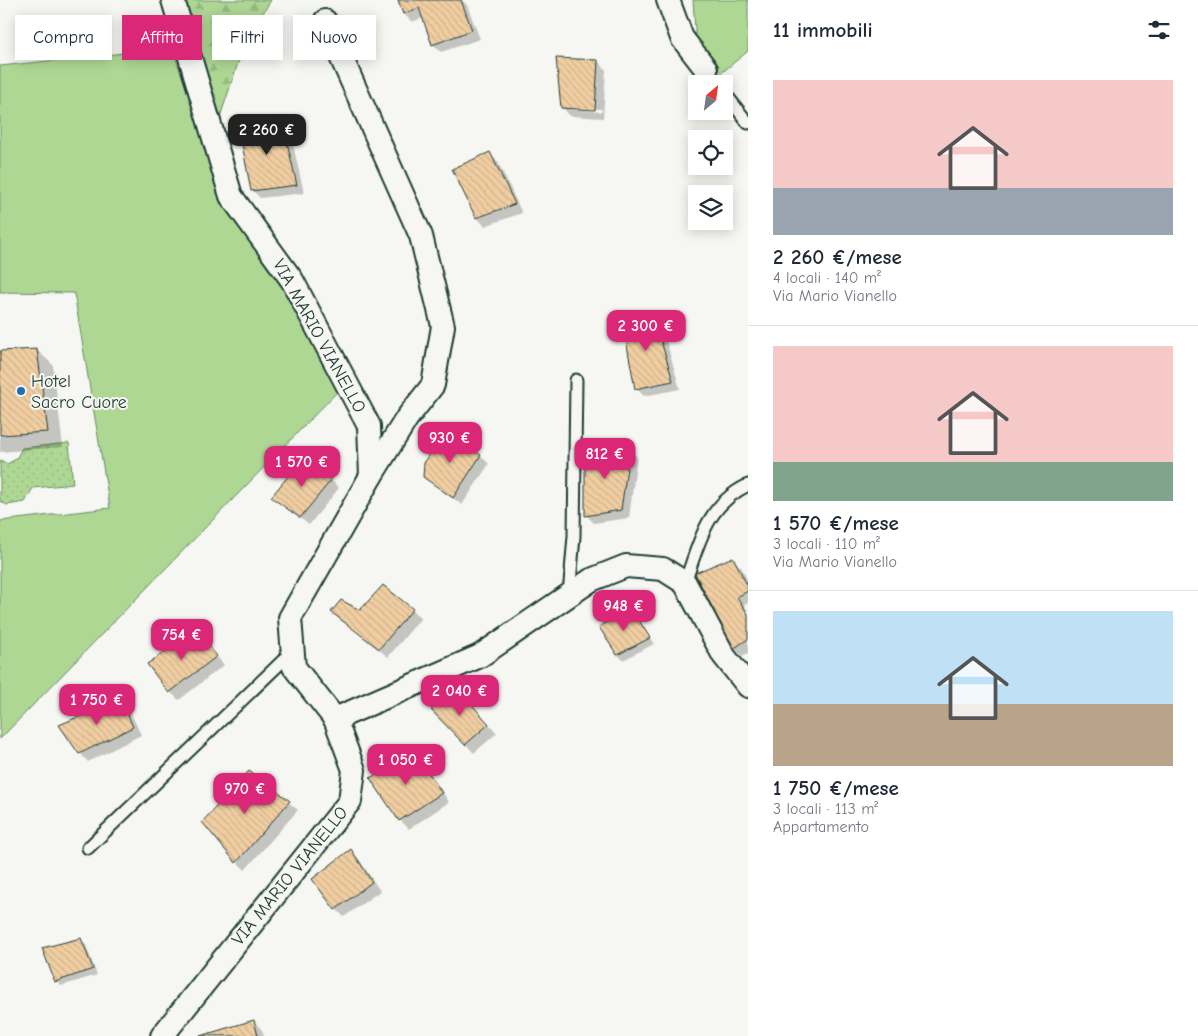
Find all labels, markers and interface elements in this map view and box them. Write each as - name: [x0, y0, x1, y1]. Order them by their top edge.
- chip: Compra: [15, 15, 112, 60]
- chip: Affitta: [122, 15, 202, 60]
- chip: Filtri: [212, 15, 283, 60]
- chip: Nuovo: [293, 15, 376, 60]
- icon: filters: [1145, 16, 1173, 44]
- text: 11 immobili: [773, 18, 873, 42]
- north arrow: [688, 75, 732, 120]
- map controls: [688, 75, 733, 230]
- icon: home: [928, 113, 1018, 203]
- pin: 2 260 €: [221, 114, 313, 156]
- text: 2 260 €: [239, 121, 295, 139]
- button: locate: [688, 130, 733, 175]
- button: layers: [688, 185, 733, 230]
- text: 2 260 €/mese: [773, 245, 902, 269]
- street label: VIA MARIO VIANELLO: [268, 255, 370, 417]
- text: 4 locali · 140 m²: [773, 269, 881, 287]
- text: Via Mario Vianello: [773, 287, 897, 305]
- pin: 2 300 €: [600, 310, 692, 352]
- text: 2 300 €: [618, 317, 674, 335]
- place label: Hotel Sacro Cuore: [31, 371, 127, 413]
- icon: home: [928, 378, 1018, 468]
- marker: Hotel Sacro Cuore: [15, 385, 27, 397]
- pin: 930 €: [415, 422, 485, 464]
- text: 930 €: [429, 429, 471, 447]
- pin: 812 €: [570, 438, 640, 480]
- text: 812 €: [585, 445, 625, 463]
- pin: 1 570 €: [256, 446, 348, 488]
- text: 1 570 €: [275, 453, 329, 471]
- text: 1 570 €/mese: [773, 511, 899, 535]
- text: 3 locali · 110 m²: [773, 535, 880, 553]
- text: Via Mario Vianello: [773, 553, 897, 571]
- pin: 948 €: [589, 590, 659, 632]
- text: 948 €: [604, 597, 644, 615]
- pin: 754 €: [147, 618, 217, 661]
- text: 754 €: [162, 626, 202, 644]
- icon: home: [928, 643, 1018, 733]
- pin: 2 040 €: [414, 674, 506, 717]
- text: 2 040 €: [432, 682, 488, 700]
- pin: 1 750 €: [51, 684, 143, 726]
- text: 1 750 €: [70, 691, 124, 709]
- pin: 1 050 €: [360, 744, 452, 786]
- text: 1 050 €: [378, 751, 434, 769]
- pin: 970 €: [210, 772, 280, 815]
- text: 1 750 €/mese: [773, 776, 899, 800]
- text: 970 €: [224, 780, 266, 798]
- text: 3 locali · 113 m²: [773, 800, 878, 818]
- street label: VIA MARIO VIANELLO: [228, 802, 352, 950]
- text: Appartamento: [773, 818, 869, 836]

